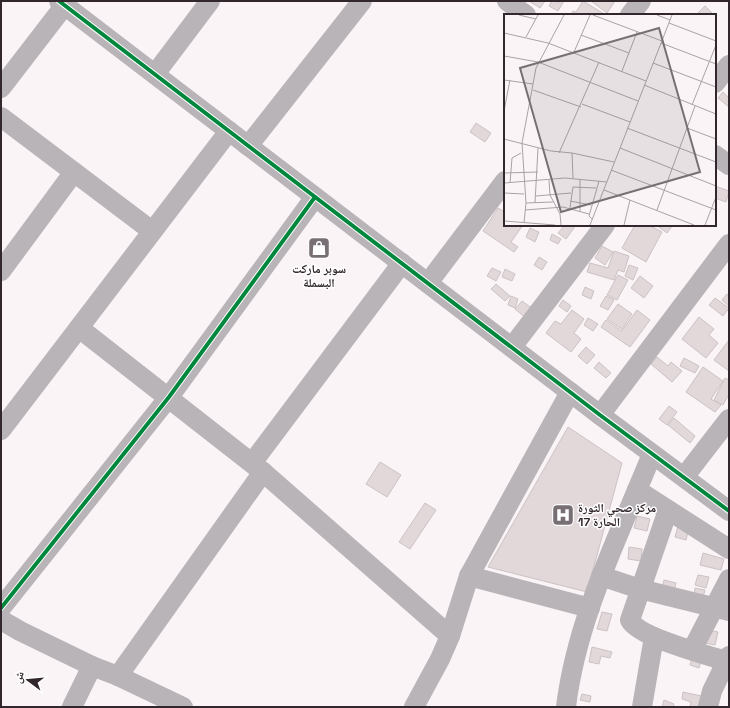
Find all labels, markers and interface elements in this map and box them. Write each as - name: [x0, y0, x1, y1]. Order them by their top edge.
- inset map: [504, 14, 716, 226]
- shop icon: سوبر ماركت البسملة: [306, 235, 332, 261]
- place label: سوبر ماركت البسملة: [292, 261, 346, 291]
- place label: مركز صحي الثورة الحارة 17: [578, 500, 656, 530]
- hospital icon: مركز صحي الثورة الحارة 17: [550, 502, 576, 528]
- north arrow: [8, 660, 48, 700]
- text: ش: [10, 669, 28, 685]

